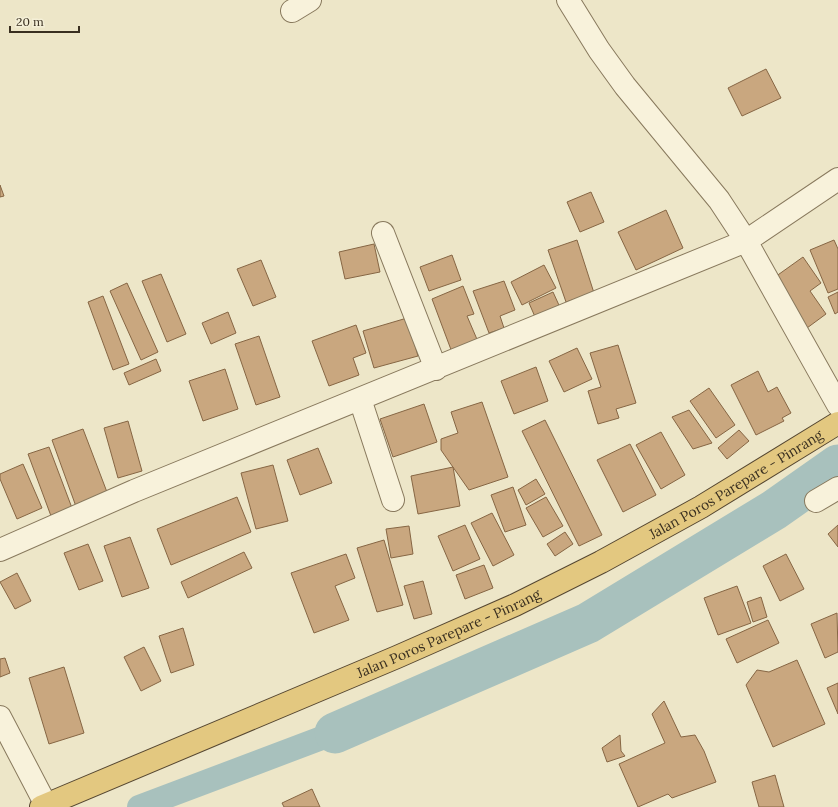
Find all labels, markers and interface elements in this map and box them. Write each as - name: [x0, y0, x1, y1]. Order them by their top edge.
- scale bar: [10, 8, 79, 34]
- text: 20 m: [16, 14, 44, 29]
- street label: Jalan Poros Parepare - Pinrang: [645, 425, 826, 543]
- street label: Jalan Poros Parepare - Pinrang: [353, 585, 544, 682]

